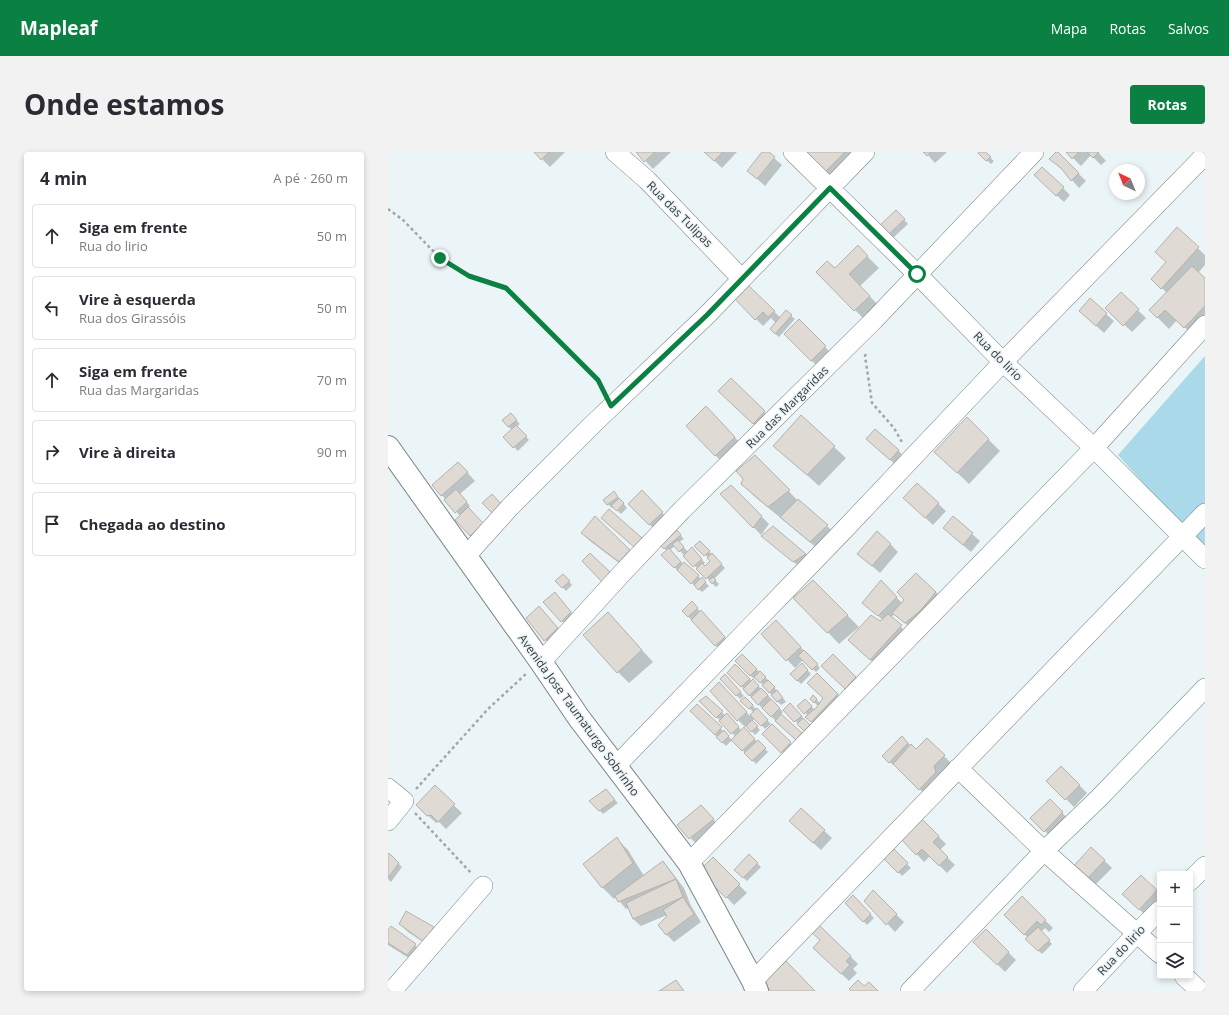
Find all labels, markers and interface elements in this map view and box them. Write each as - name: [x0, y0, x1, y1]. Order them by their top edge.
- text: Mapleaf: [20, 15, 97, 41]
- text: Mapa: [1051, 19, 1087, 38]
- text: Rotas: [1109, 19, 1146, 38]
- text: Salvos: [1168, 19, 1209, 38]
- text: Onde estamos: [24, 85, 225, 123]
- button: Rotas: [1130, 85, 1205, 124]
- north arrow: [1109, 164, 1145, 200]
- text: 4 min: [40, 167, 87, 190]
- text: A pé · 260 m: [273, 169, 348, 187]
- street label: Rua das Tulipas: [643, 177, 717, 251]
- text: Siga em frente: [79, 217, 187, 237]
- icon: ahead: [41, 225, 63, 247]
- text: 50 m: [317, 227, 347, 245]
- text: Rua do lirio: [79, 237, 148, 255]
- route end: [431, 249, 449, 267]
- route start: [908, 265, 926, 283]
- text: Vire à esquerda: [79, 289, 196, 309]
- icon: left: [41, 297, 63, 319]
- text: 50 m: [317, 299, 347, 317]
- text: Rua dos Girassóis: [79, 309, 186, 327]
- street label: Rua do lirio: [970, 328, 1026, 384]
- text: Siga em frente: [79, 361, 187, 381]
- street label: Rua das Margaridas: [742, 362, 832, 452]
- icon: ahead: [41, 369, 63, 391]
- text: 70 m: [317, 371, 347, 389]
- text: Rua das Margaridas: [79, 381, 199, 399]
- icon: right: [41, 441, 63, 463]
- text: Vire à direita: [79, 442, 176, 462]
- text: 90 m: [317, 443, 347, 461]
- icon: arrive: [41, 513, 63, 535]
- text: Chegada ao destino: [79, 514, 226, 534]
- street label: Avenida Jose Taumaturgo Sobrinho: [514, 630, 644, 800]
- map controls: [1157, 871, 1193, 979]
- button: +: [1157, 871, 1193, 907]
- button: −: [1157, 907, 1193, 943]
- street label: Rua do lirio: [1093, 921, 1149, 979]
- button: layers: [1157, 943, 1193, 979]

